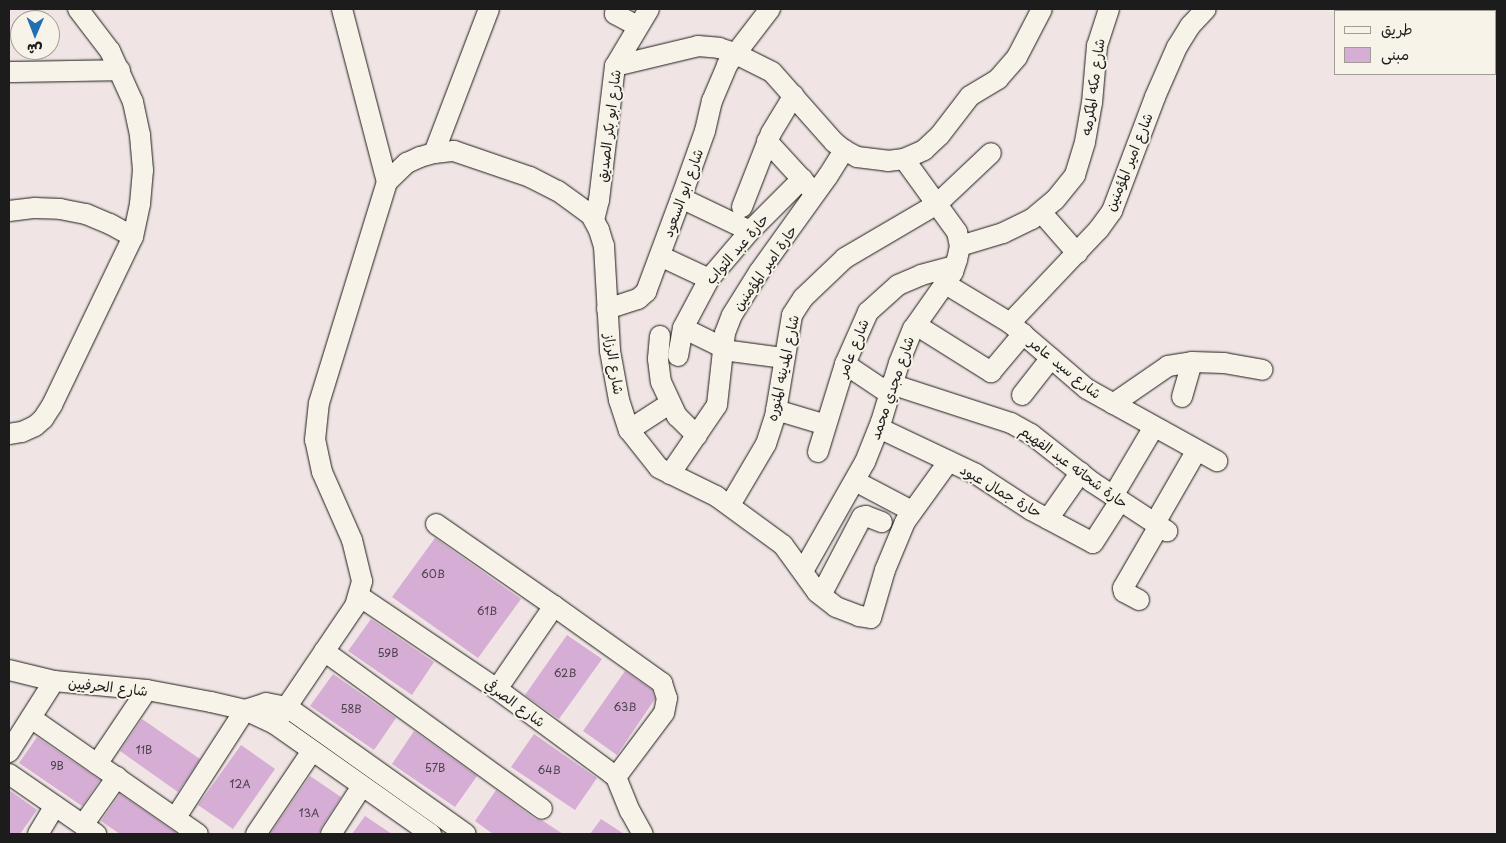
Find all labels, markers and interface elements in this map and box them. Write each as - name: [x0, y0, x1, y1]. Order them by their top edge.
- north arrow: [10, 10, 60, 60]
- legend: [1334, 10, 1496, 75]
- text: طريق: [1381, 17, 1413, 40]
- street label: شارع مكه المكرمه: [1078, 37, 1108, 137]
- text: ش: [27, 39, 43, 60]
- text: مبنى: [1381, 42, 1409, 65]
- street label: شارع ابو بكر الصديق: [594, 69, 624, 183]
- street label: شارع امير المؤمنين: [1102, 110, 1156, 214]
- street label: شارع ابو السعود: [659, 147, 707, 239]
- street label: حارة عبد التواب: [702, 210, 772, 288]
- street label: حارة امير المؤمنين: [729, 222, 801, 314]
- street label: شارع المدينه المنوره: [764, 313, 802, 423]
- street label: شارع عامر: [834, 317, 872, 379]
- street label: شارع الرزاز: [601, 332, 627, 396]
- street label: شارع مجدي محمد: [866, 334, 918, 442]
- street label: شارع سيد عامر: [1025, 334, 1105, 402]
- street label: حارة شحاته عبد الفهيم: [1017, 422, 1131, 512]
- street label: حارة جمال عبود: [957, 461, 1045, 521]
- house number: 60B: [421, 567, 445, 581]
- house number: 61B: [477, 604, 497, 618]
- house number: 59B: [378, 646, 398, 660]
- house number: 62B: [554, 666, 576, 680]
- street label: شارع الحرفيين: [67, 674, 149, 700]
- street label: شارع الصرفي: [482, 675, 548, 731]
- house number: 63B: [614, 700, 636, 714]
- house number: 58B: [340, 702, 362, 716]
- house number: 11B: [136, 743, 152, 757]
- house number: 9B: [50, 759, 64, 773]
- house number: 57B: [425, 761, 445, 775]
- house number: 64B: [537, 763, 561, 777]
- house number: 12A: [229, 777, 251, 791]
- house number: 13A: [299, 806, 319, 820]

